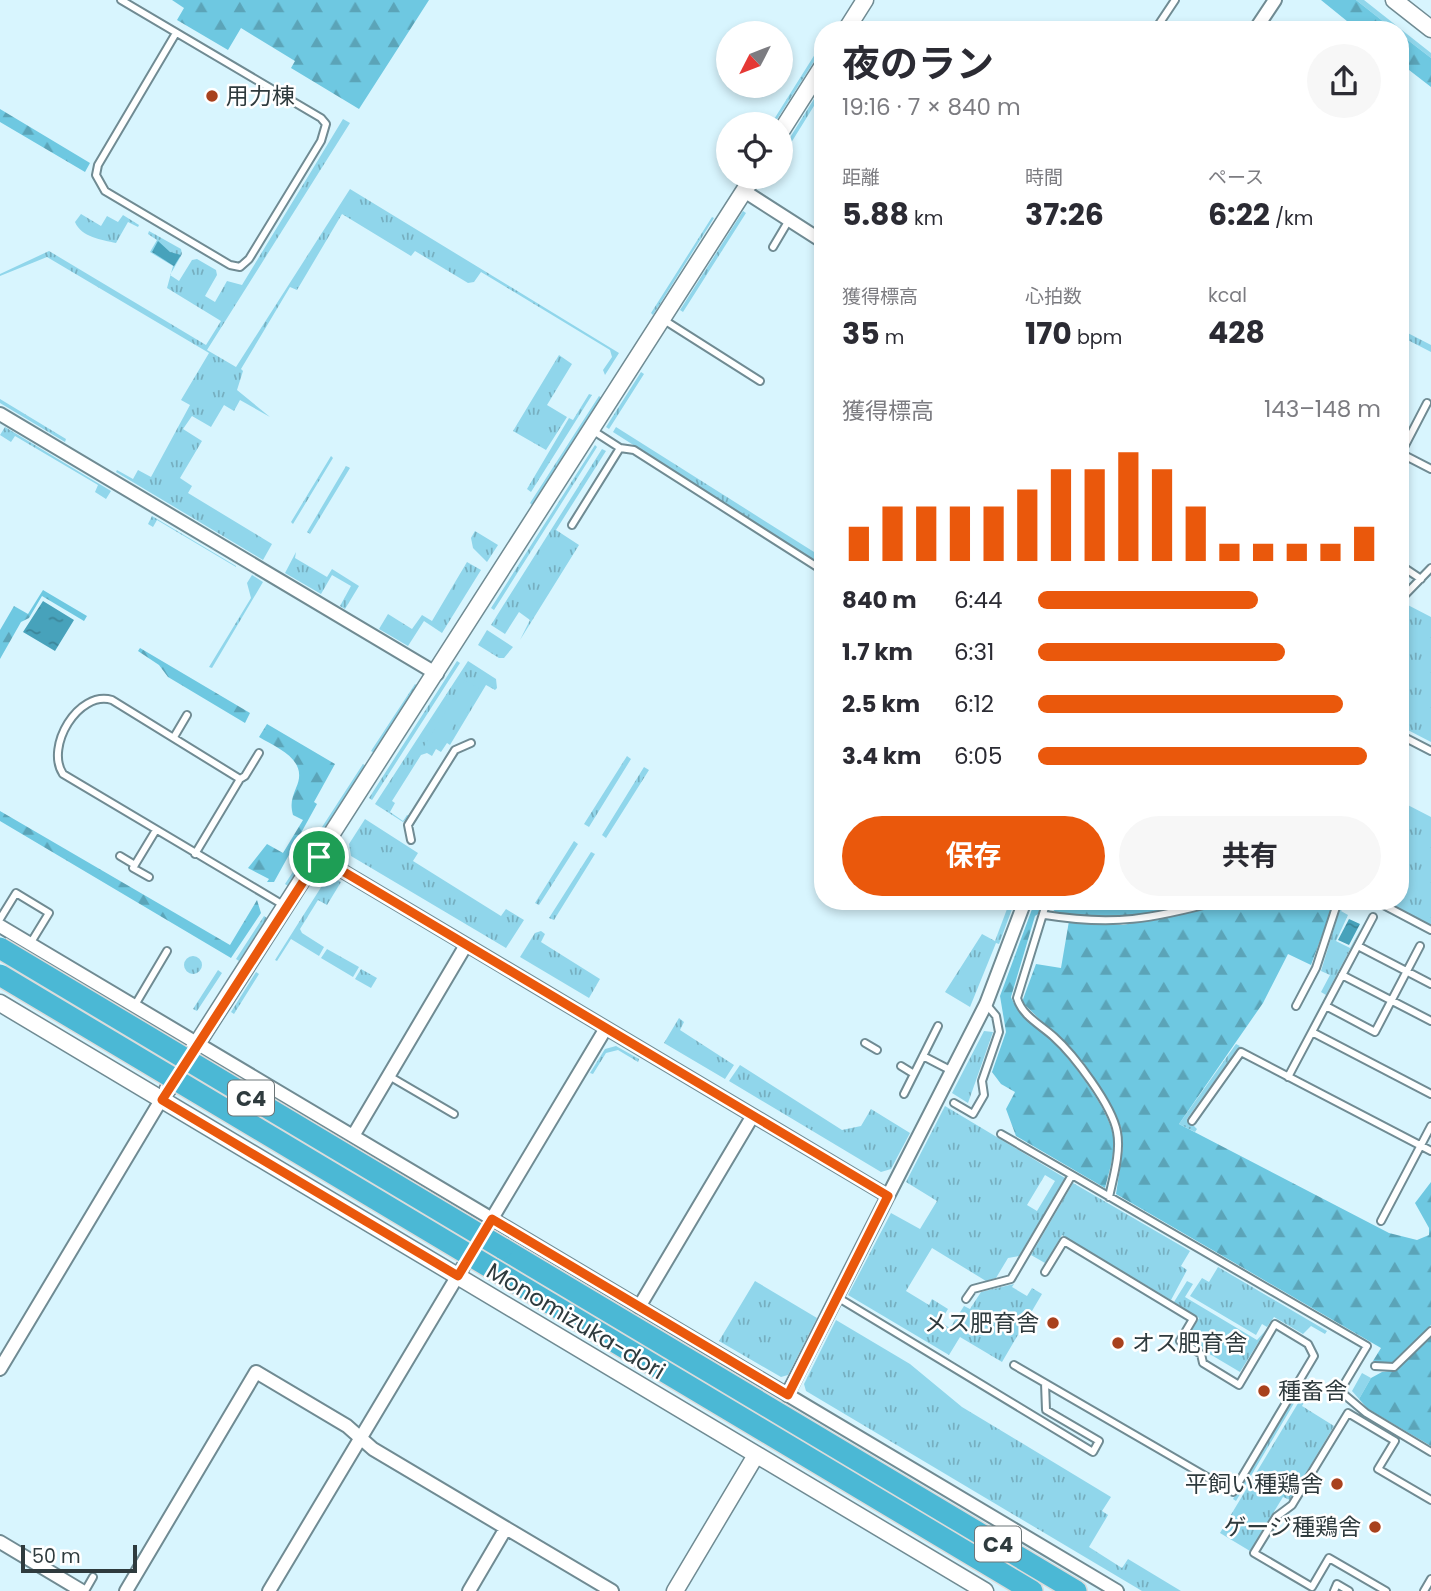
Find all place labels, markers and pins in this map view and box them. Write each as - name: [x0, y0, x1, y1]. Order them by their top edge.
- place label: 用力棟: [226, 80, 295, 112]
- marker: 用力棟: [204, 88, 220, 104]
- pin: [289, 827, 349, 887]
- place label: メス肥育舎: [924, 1307, 1039, 1339]
- marker: メス肥育舎: [1045, 1315, 1061, 1331]
- place label: オス肥育舎: [1132, 1327, 1247, 1359]
- marker: オス肥育舎: [1110, 1335, 1126, 1351]
- place label: 種畜舎: [1278, 1375, 1347, 1407]
- marker: 種畜舎: [1256, 1383, 1272, 1399]
- place label: 平飼い種鶏舎: [1185, 1468, 1323, 1500]
- marker: 平飼い種鶏舎: [1329, 1476, 1345, 1492]
- place label: ゲージ種鶏舎: [1223, 1511, 1361, 1543]
- marker: ゲージ種鶏舎: [1367, 1519, 1383, 1535]

